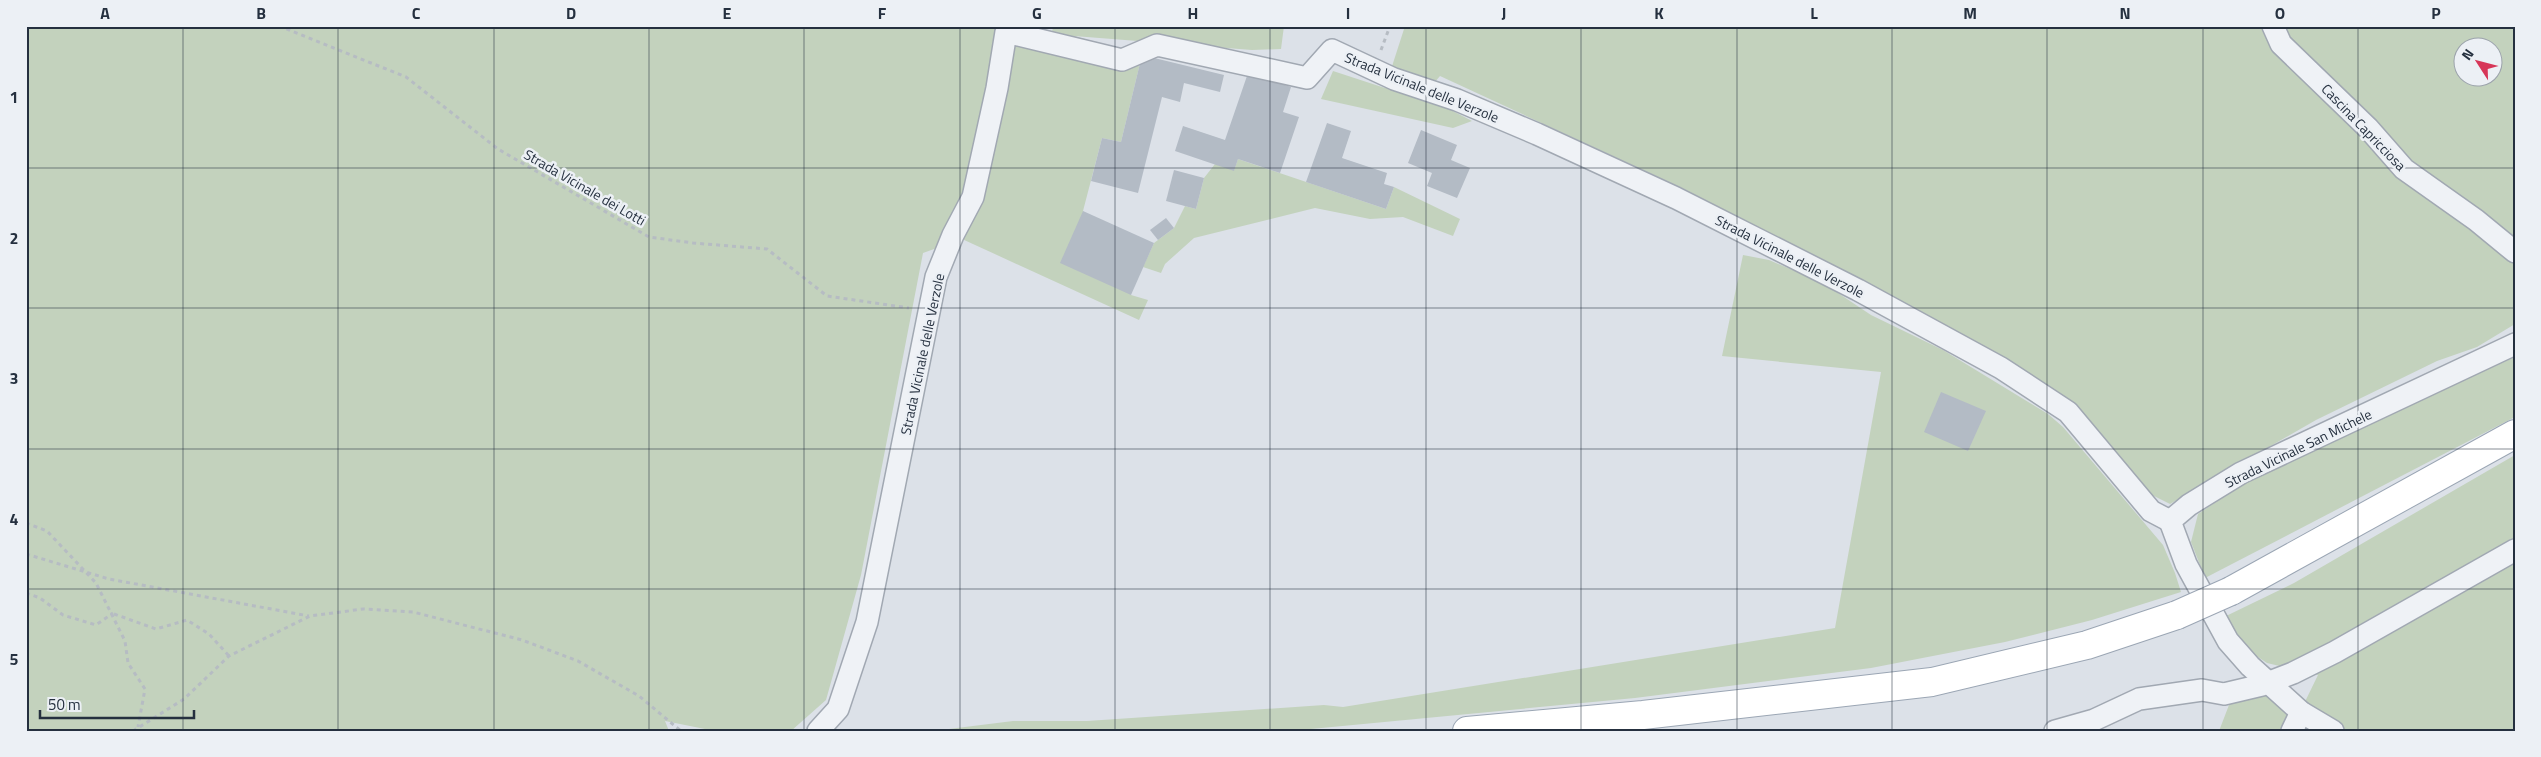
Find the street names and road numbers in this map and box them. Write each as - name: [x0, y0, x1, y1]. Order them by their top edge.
- street label: Strada Vicinale delle Verzole: [1342, 46, 1502, 128]
- street label: Cascina Capricciosa: [2317, 79, 2411, 175]
- street label: Strada Vicinale dei Lotti: [520, 144, 650, 230]
- street label: Strada Vicinale delle Verzole: [1712, 209, 1868, 303]
- street label: Strada Vicinale delle Verzole: [895, 271, 949, 437]
- street label: Strada Vicinale San Michele: [2221, 403, 2375, 493]

